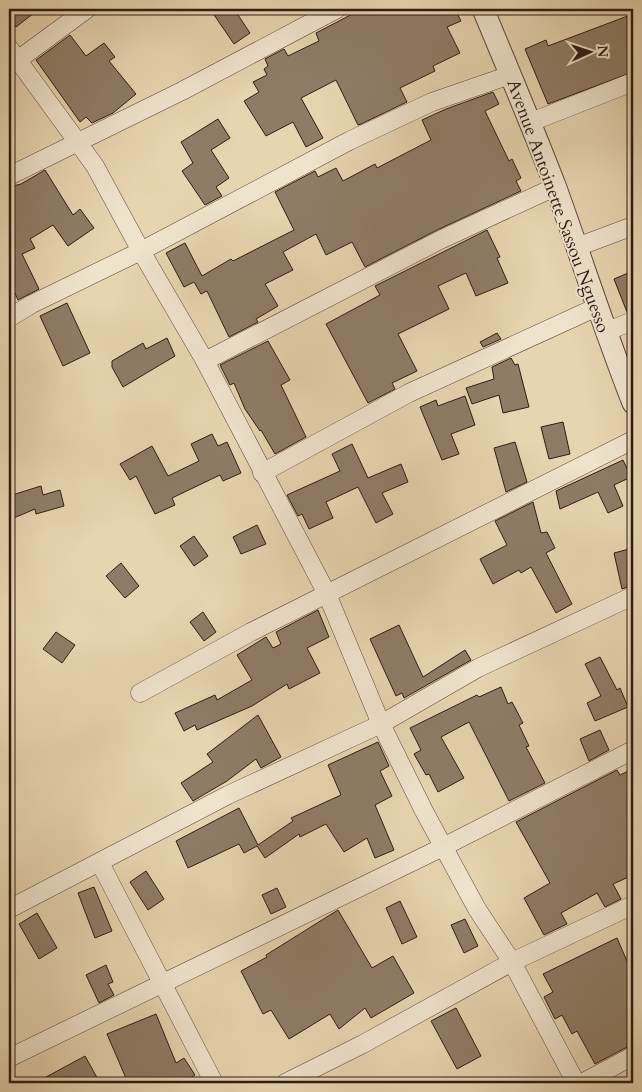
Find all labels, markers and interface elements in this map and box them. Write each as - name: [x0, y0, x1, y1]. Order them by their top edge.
- north arrow: [564, 28, 614, 78]
- text: N: [593, 45, 612, 58]
- street label: Avenue Antoinette Sassou Nguesso: [500, 76, 616, 336]

